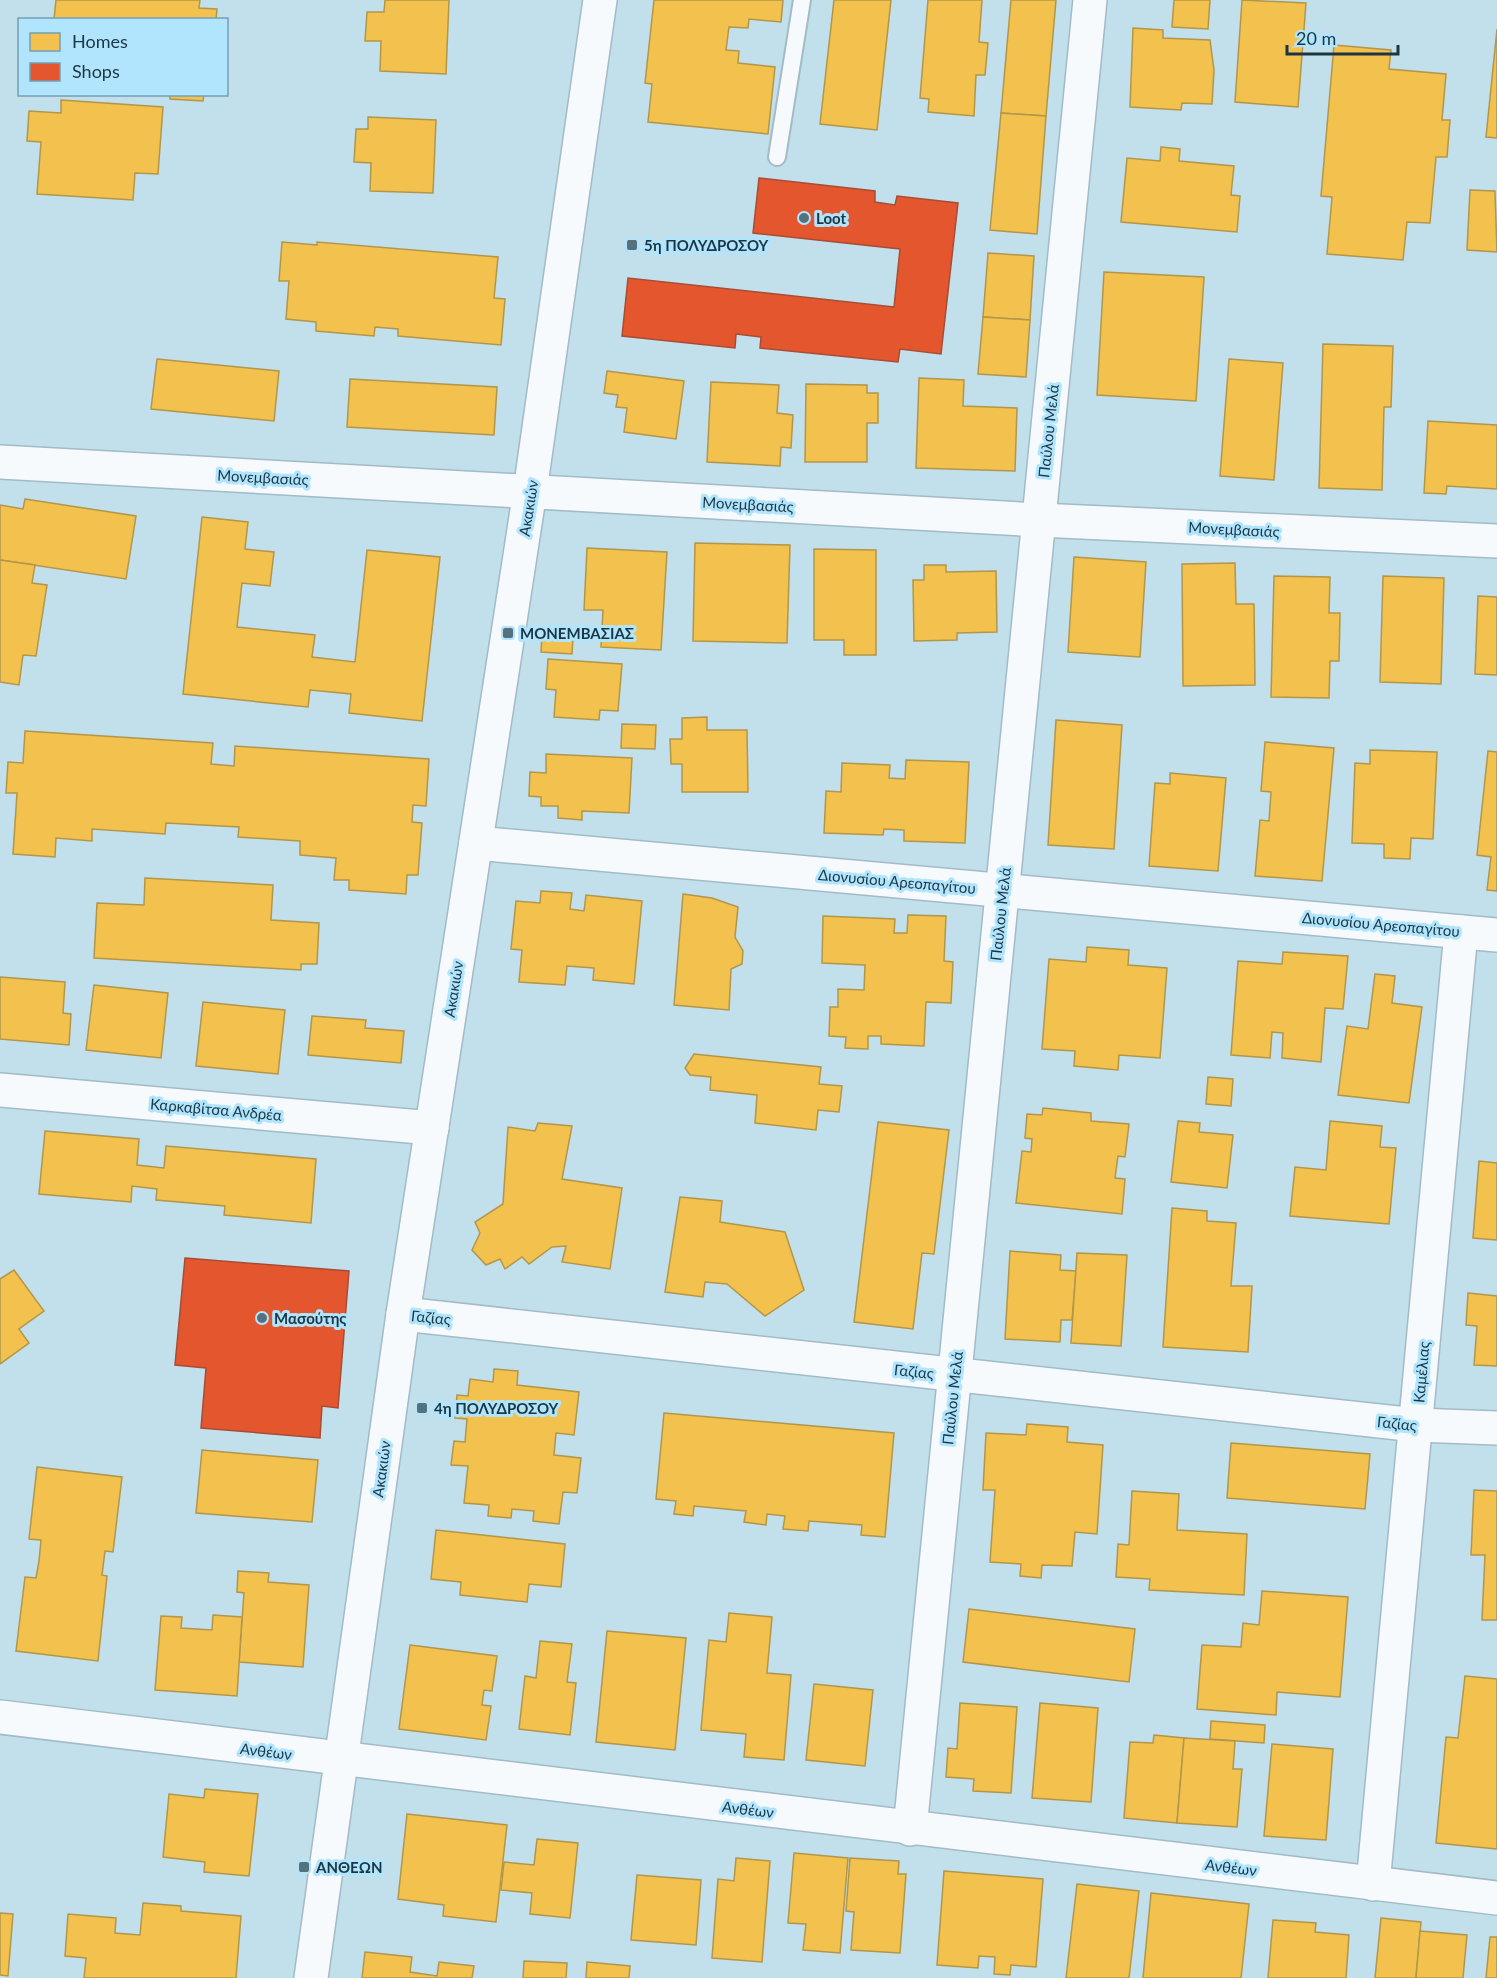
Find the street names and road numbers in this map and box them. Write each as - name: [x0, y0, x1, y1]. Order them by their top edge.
- street label: Παύλου Μελά: [1034, 383, 1062, 479]
- street label: Μονεμβασιάς: [217, 466, 309, 488]
- street label: Ακακιών: [515, 478, 541, 538]
- street label: Μονεμβασιάς: [702, 493, 794, 515]
- street label: Μονεμβασιάς: [1188, 518, 1280, 540]
- street label: Διονυσίου Αρεοπαγίτου: [817, 865, 977, 897]
- street label: Παύλου Μελά: [986, 866, 1014, 962]
- street label: Διονυσίου Αρεοπαγίτου: [1301, 908, 1461, 940]
- street label: Ακακιών: [440, 959, 466, 1019]
- street label: Καρκαβίτσα Ανδρέα: [149, 1094, 283, 1124]
- street label: Γαζίας: [410, 1306, 452, 1328]
- street label: Καμέλιας: [1409, 1340, 1433, 1404]
- street label: Παύλου Μελά: [938, 1350, 966, 1446]
- street label: Γαζίας: [893, 1360, 935, 1382]
- street label: Γαζίας: [1376, 1412, 1418, 1434]
- street label: Ακακιών: [368, 1439, 394, 1498]
- street label: Ανθέων: [239, 1739, 293, 1763]
- street label: Ανθέων: [721, 1797, 775, 1821]
- street label: Ανθέων: [1204, 1855, 1258, 1879]

